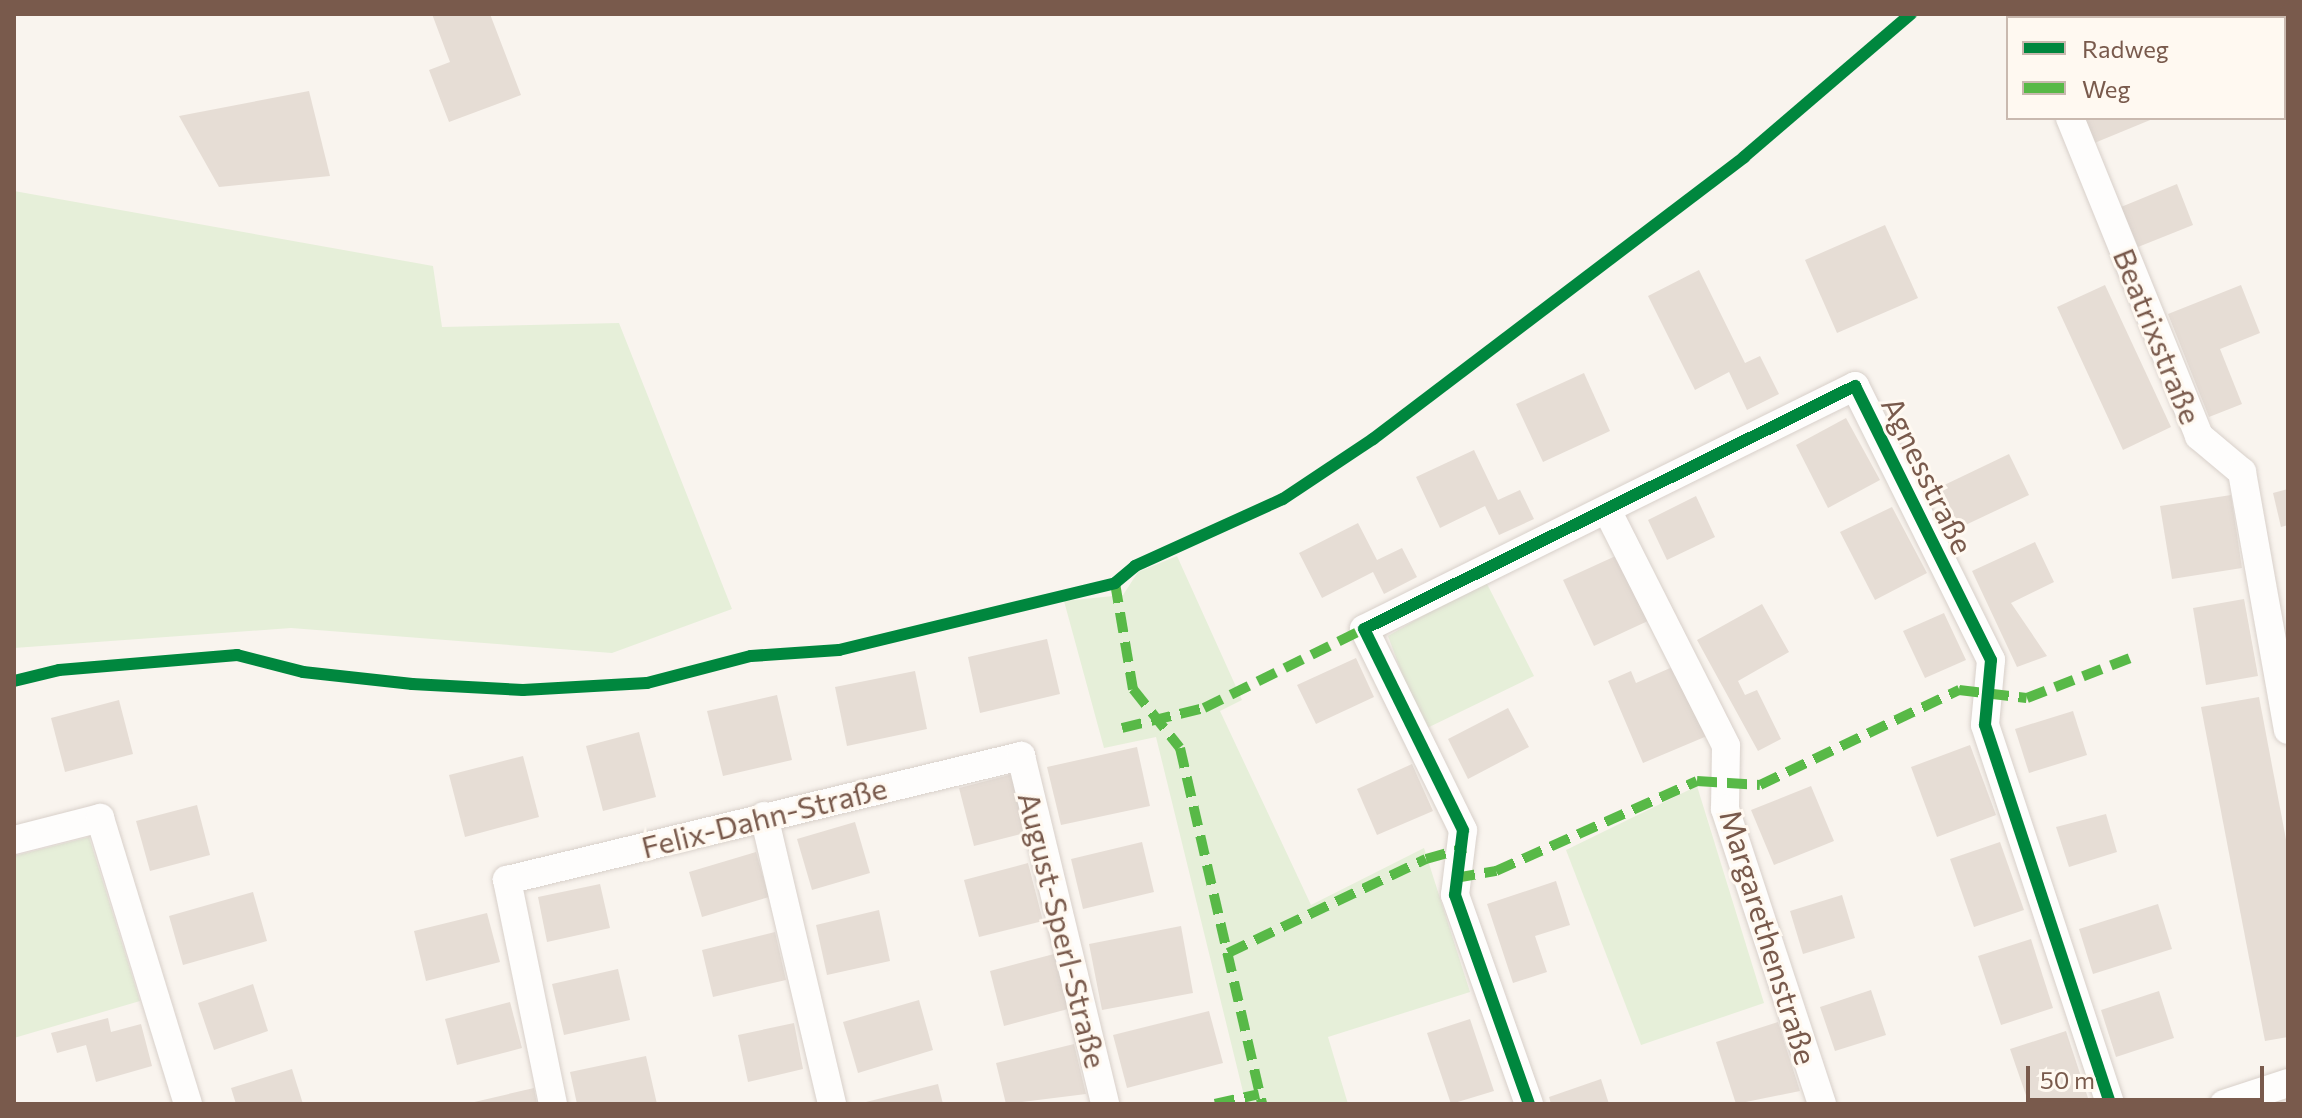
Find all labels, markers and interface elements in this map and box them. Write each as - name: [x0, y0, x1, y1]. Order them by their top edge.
- legend: [2006, 16, 2286, 120]
- text: Radweg: [2082, 34, 2169, 63]
- text: Weg: [2082, 74, 2130, 103]
- street label: Beatrixstraße: [2106, 243, 2210, 429]
- street label: Agnesstraße: [1875, 391, 1981, 559]
- street label: Felix-Dahn-Straße: [638, 769, 890, 865]
- street label: August-Sperl-Straße: [1011, 788, 1115, 1072]
- street label: Margarethenstraße: [1713, 805, 1825, 1069]
- scale bar: [2030, 1050, 2268, 1100]
- text: 50 m: [2040, 1065, 2095, 1094]

